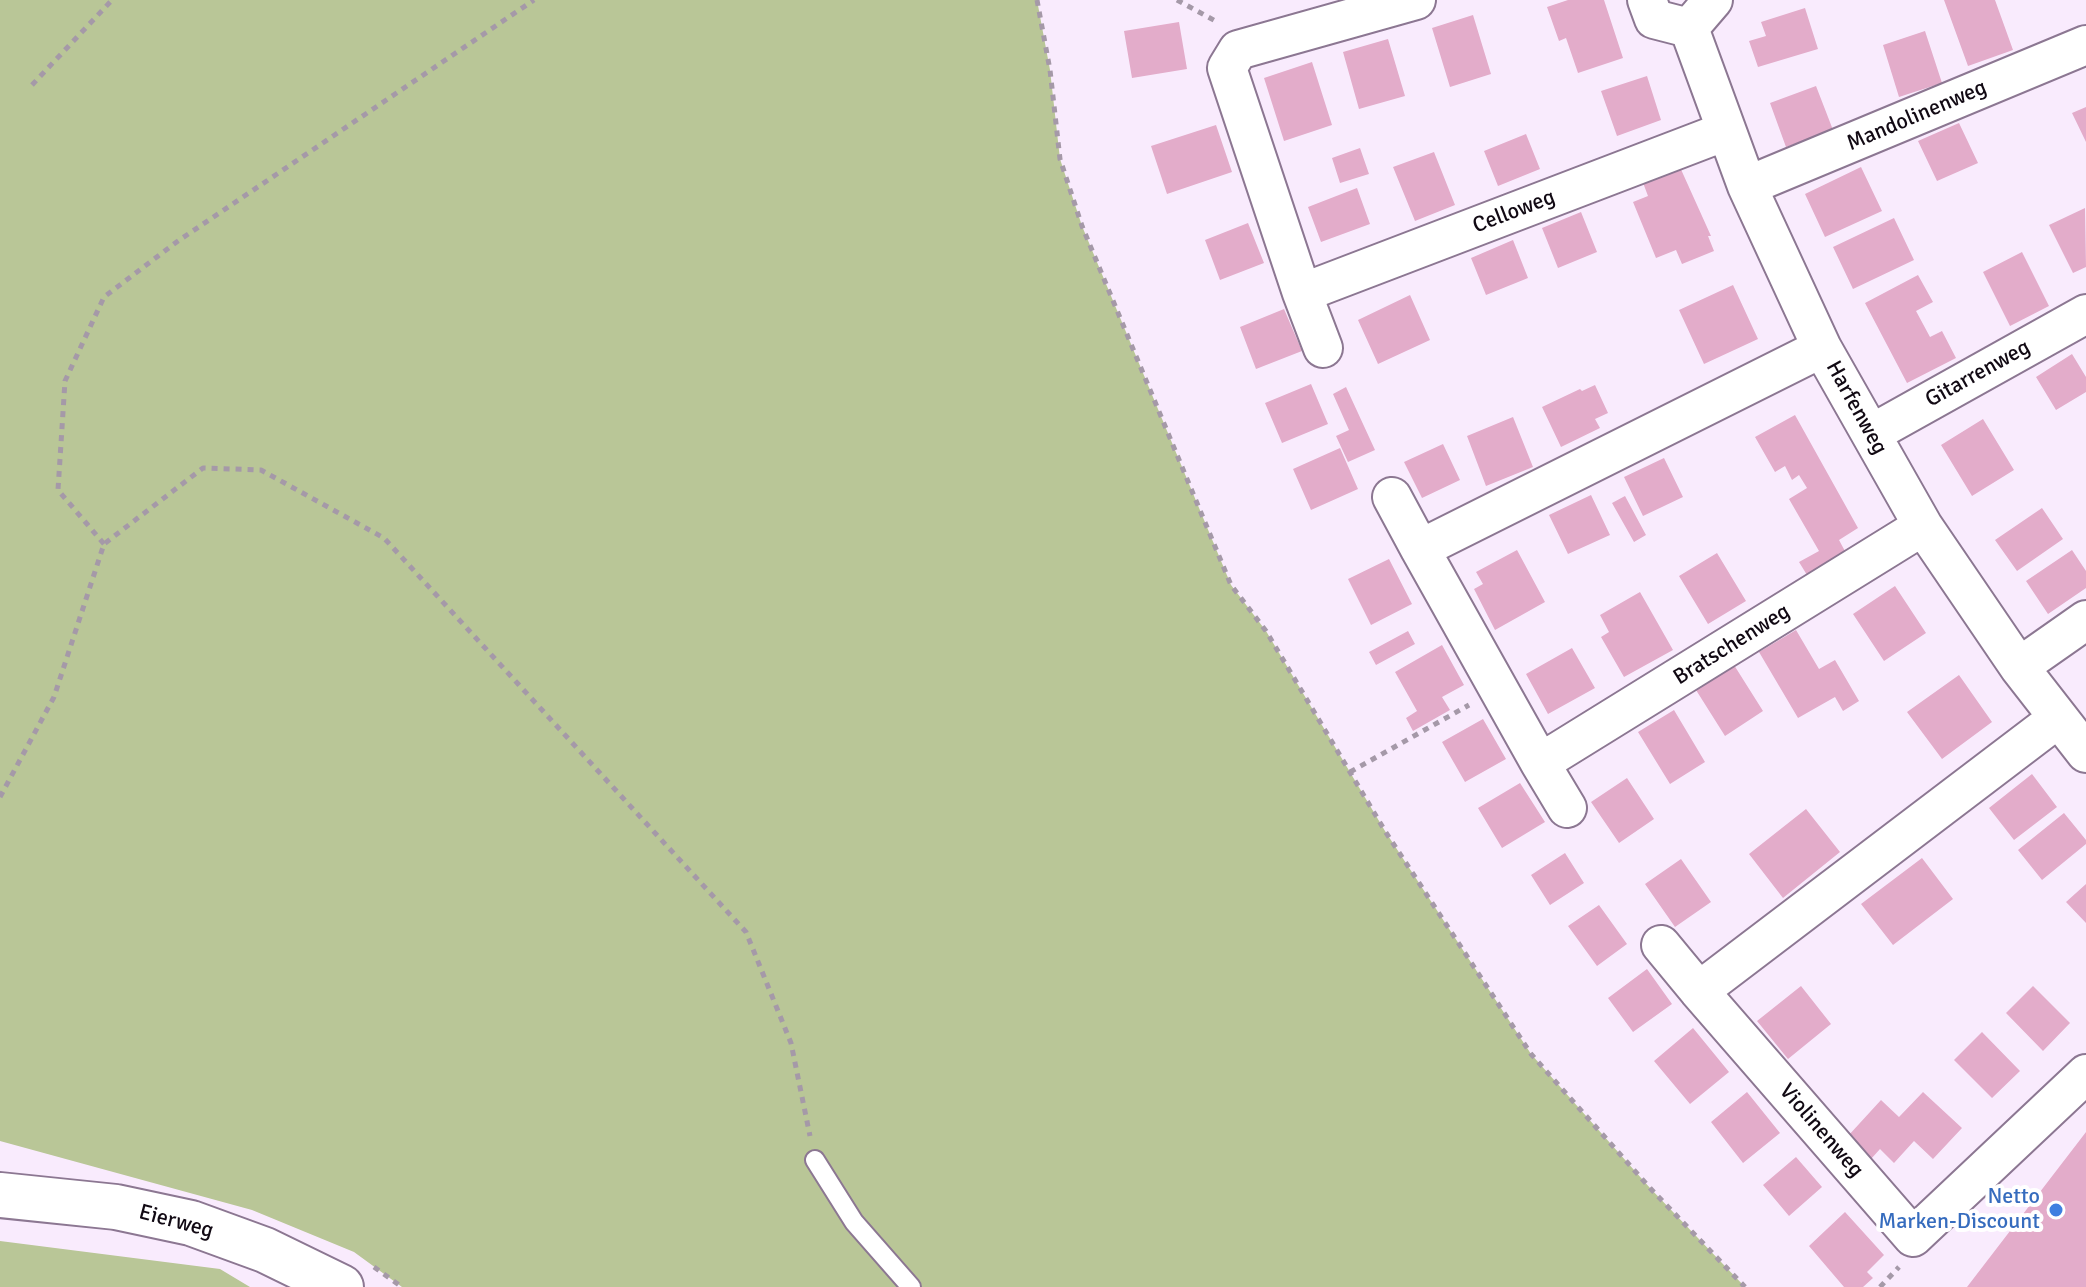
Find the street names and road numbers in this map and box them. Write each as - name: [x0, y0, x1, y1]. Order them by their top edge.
- street label: Mandolinenweg: [1843, 75, 1991, 157]
- street label: Celloweg: [1469, 184, 1559, 240]
- street label: Gitarrenweg: [1921, 334, 2035, 414]
- street label: Harfenweg: [1820, 357, 1892, 459]
- street label: Bratschenweg: [1669, 599, 1795, 691]
- street label: Violinenweg: [1773, 1079, 1869, 1183]
- street label: Eierweg: [136, 1199, 216, 1245]

